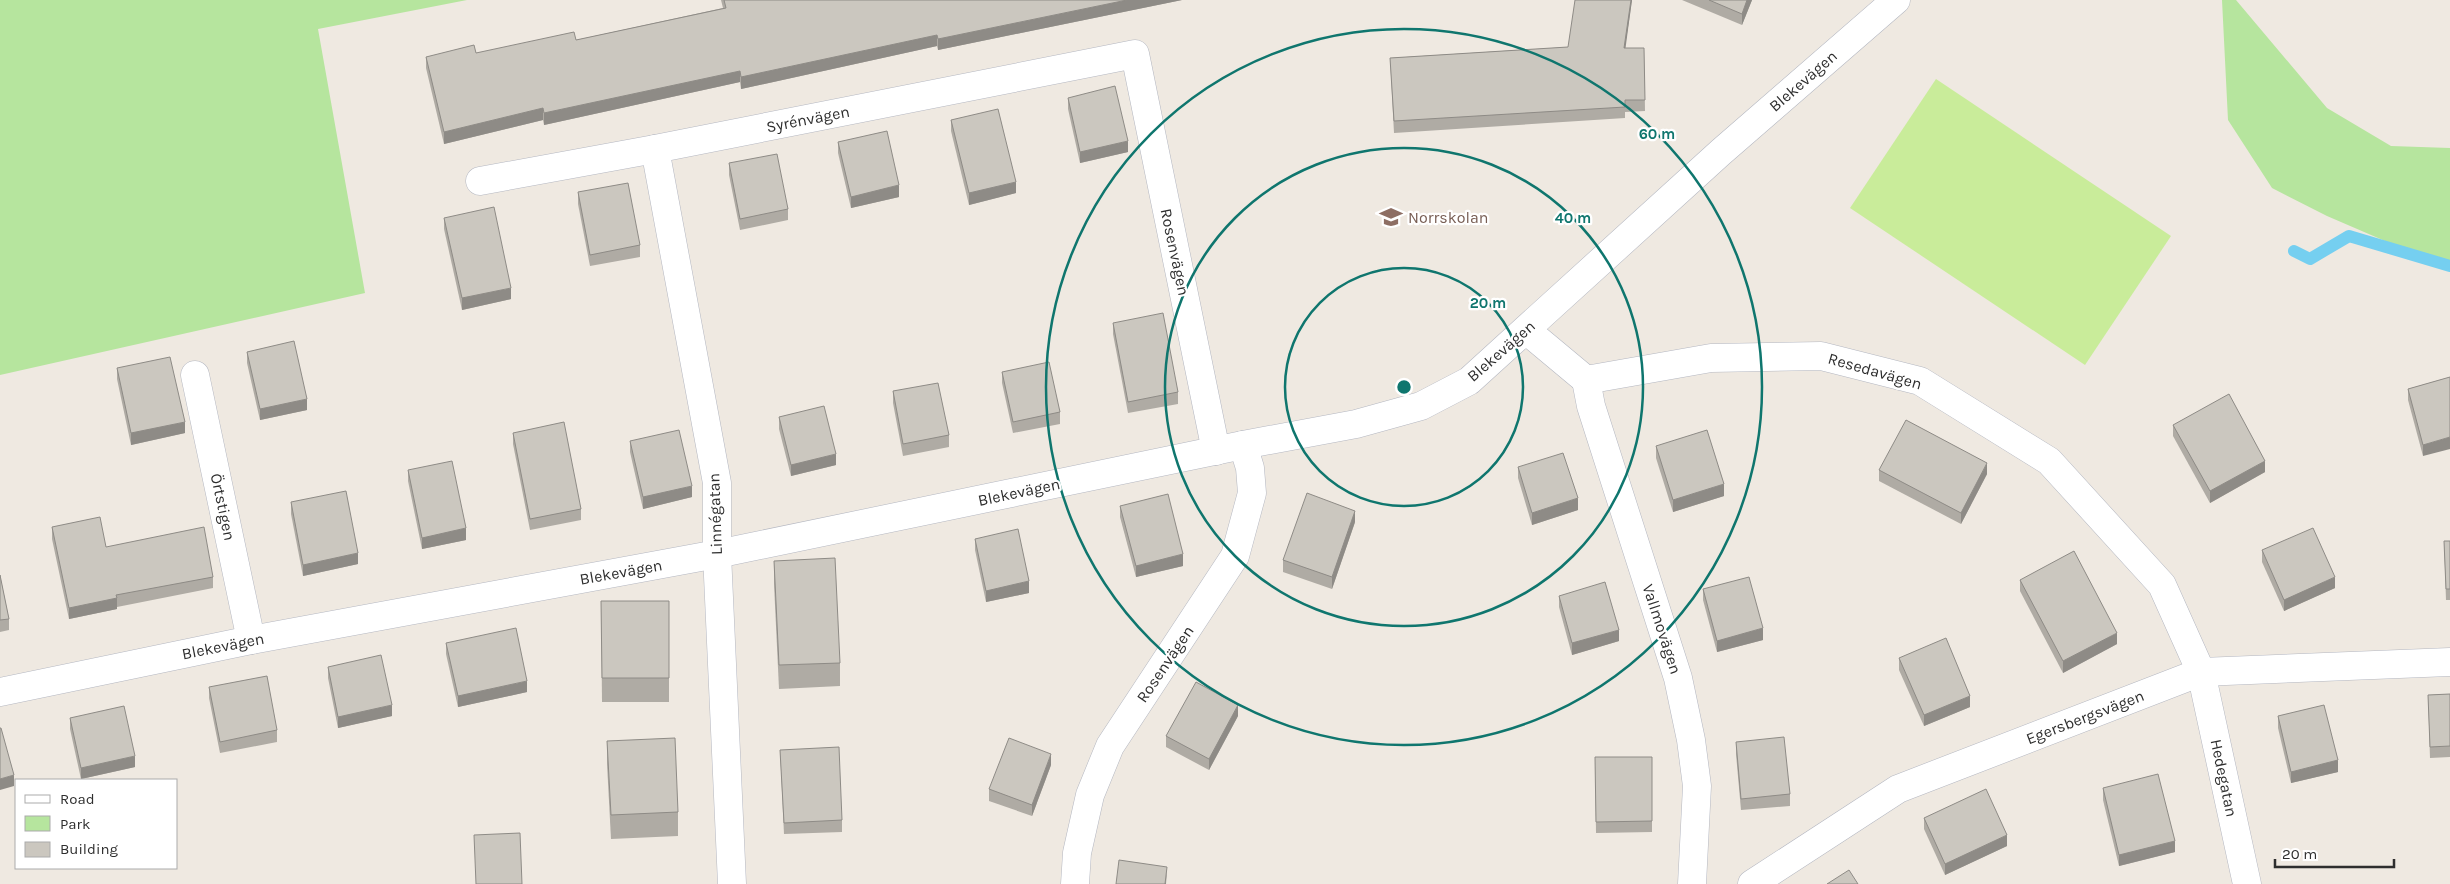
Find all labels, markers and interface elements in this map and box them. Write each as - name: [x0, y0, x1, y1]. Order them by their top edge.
- street label: Blekevägen: [1765, 46, 1841, 116]
- street label: Syrénvägen: [765, 102, 851, 136]
- text: 60 m: [1639, 125, 1675, 143]
- school or university icon: Norrskolan: [1378, 204, 1404, 230]
- street label: Rosenvägen: [1156, 207, 1194, 297]
- place label: Norrskolan: [1408, 208, 1488, 227]
- text: 40 m: [1555, 209, 1591, 227]
- text: 20 m: [1470, 294, 1506, 312]
- street label: Blekevägen: [1463, 316, 1539, 386]
- street label: Resedavägen: [1826, 349, 1924, 393]
- centre of rings: [1395, 378, 1413, 396]
- street label: Örtstigen: [207, 472, 239, 542]
- street label: Linnégatan: [704, 473, 726, 555]
- street label: Blekevägen: [976, 474, 1062, 510]
- street label: Blekevägen: [578, 555, 664, 589]
- street label: Vallmovägen: [1638, 581, 1686, 677]
- street label: Rosenvägen: [1132, 622, 1198, 706]
- street label: Blekevägen: [180, 629, 266, 663]
- street label: Egersbergsvägen: [2023, 686, 2147, 748]
- street label: Hedegatan: [2207, 737, 2241, 819]
- legend: [15, 779, 178, 869]
- text: Road: [60, 790, 95, 808]
- text: Park: [60, 815, 90, 833]
- scale bar: [2275, 836, 2394, 868]
- text: Building: [60, 840, 118, 858]
- text: 20 m: [2282, 845, 2317, 863]

